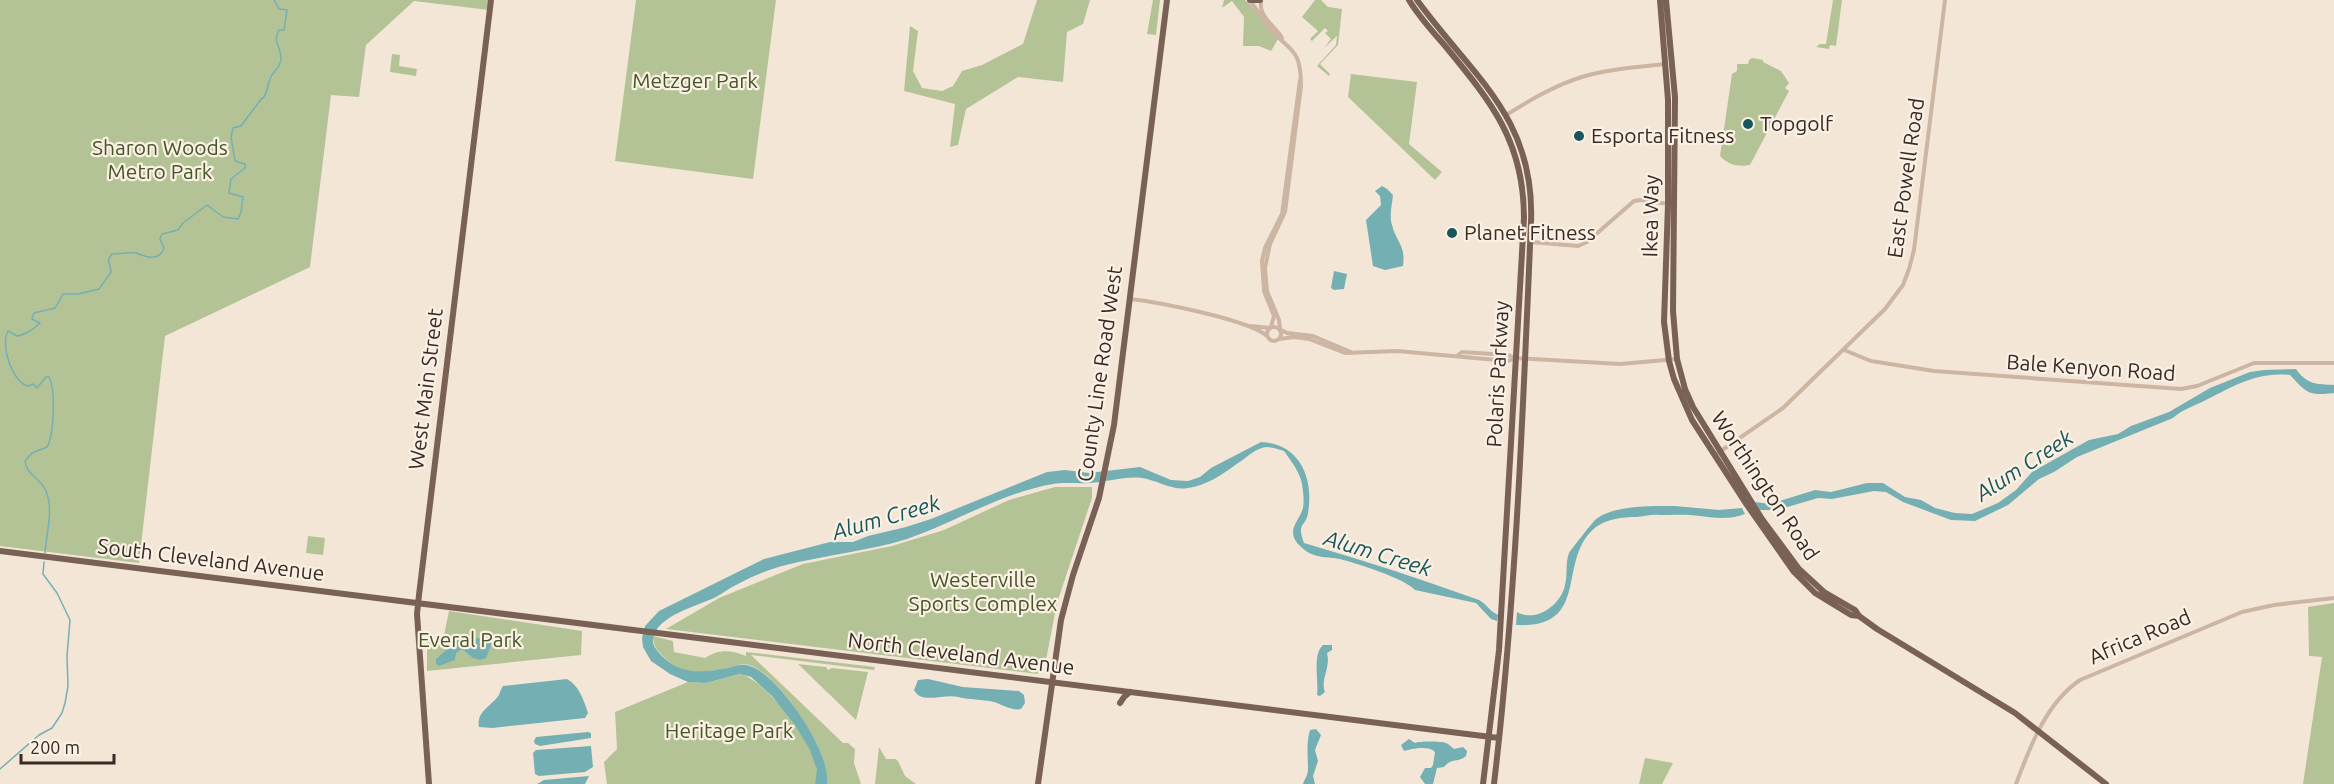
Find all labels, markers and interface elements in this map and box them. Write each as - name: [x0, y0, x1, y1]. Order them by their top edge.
- park label: Metzger Park: [632, 68, 758, 92]
- street label: East Powell Road: [1882, 96, 1928, 259]
- place label: Topgolf: [1760, 111, 1834, 135]
- marker: Topgolf: [1741, 117, 1755, 131]
- place label: Esporta Fitness: [1591, 123, 1734, 147]
- marker: Esporta Fitness: [1572, 129, 1586, 143]
- park label: Sharon Woods Metro Park: [92, 135, 228, 183]
- street label: Ikea Way: [1637, 174, 1663, 258]
- place label: Planet Fitness: [1464, 220, 1596, 244]
- marker: Planet Fitness: [1445, 226, 1459, 240]
- street label: County Line Road West: [1072, 264, 1126, 483]
- street label: Polaris Parkway: [1481, 300, 1513, 448]
- street label: West Main Street: [403, 307, 447, 471]
- street label: Bale Kenyon Road: [2006, 349, 2176, 385]
- street label: Worthington Road: [1707, 406, 1825, 564]
- water label: Alum Creek: [1970, 423, 2078, 506]
- water label: Alum Creek: [828, 489, 943, 544]
- water label: Alum Creek: [1320, 524, 1436, 581]
- street label: South Cleveland Avenue: [96, 533, 326, 585]
- park label: Westerville Sports Complex: [909, 567, 1058, 615]
- street label: Africa Road: [2085, 604, 2194, 668]
- park label: Everal Park: [418, 627, 522, 651]
- street label: North Cleveland Avenue: [846, 627, 1076, 679]
- park label: Heritage Park: [665, 718, 794, 742]
- scale bar: [21, 727, 114, 765]
- text: 200 m: [30, 737, 80, 757]

